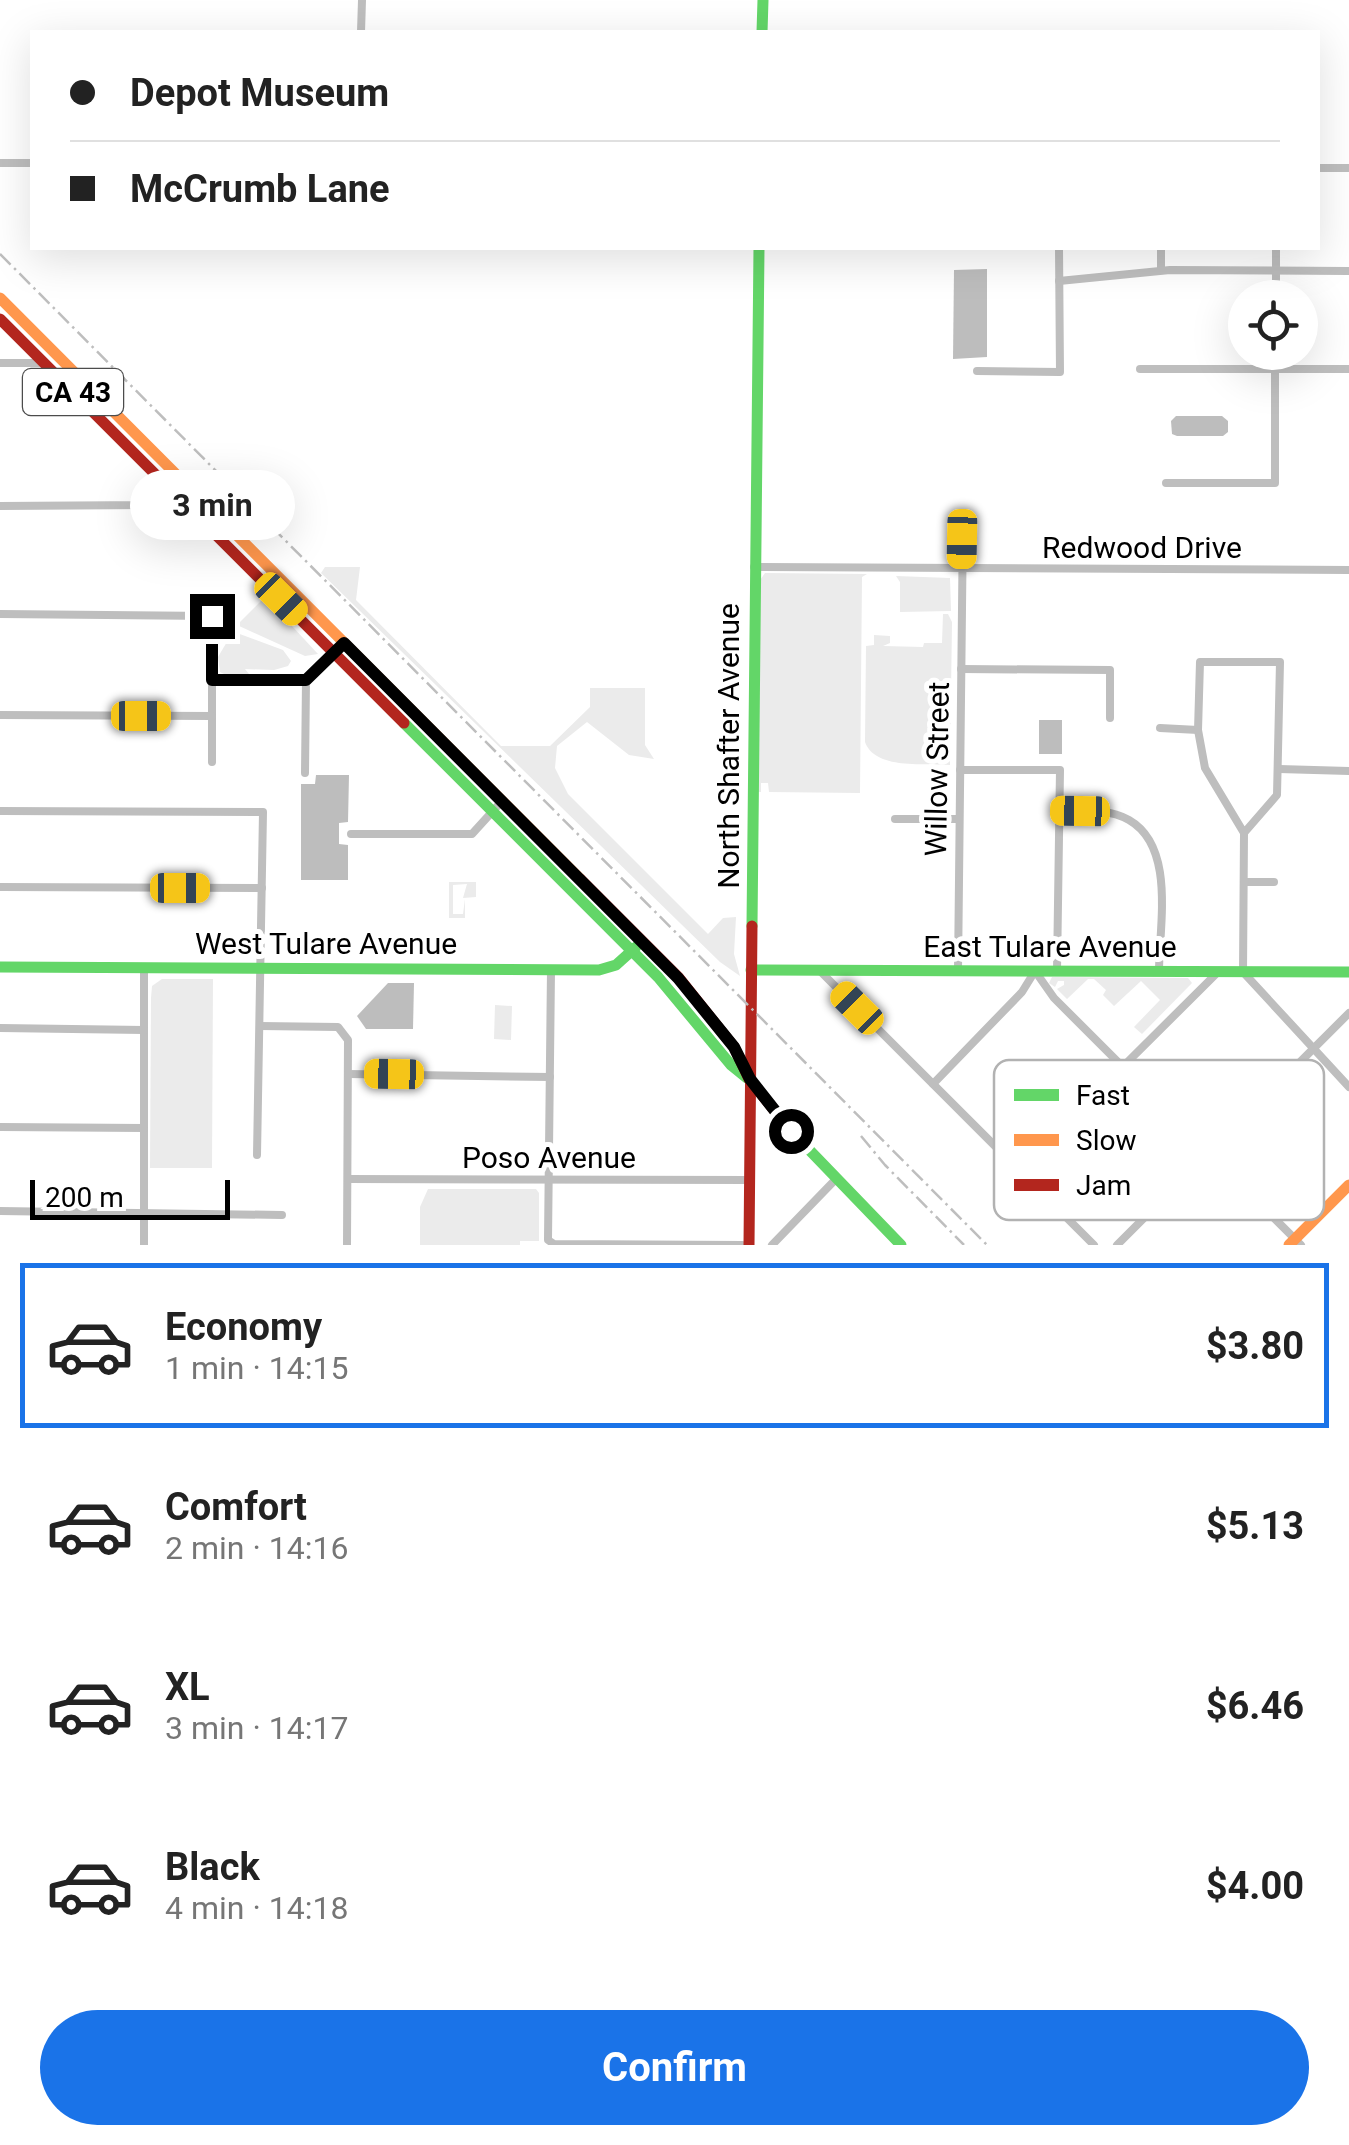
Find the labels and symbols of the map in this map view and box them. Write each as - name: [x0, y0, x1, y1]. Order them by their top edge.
- road number: CA 43: [23, 369, 123, 415]
- callout: 3 min: [130, 471, 294, 541]
- car: [946, 509, 978, 569]
- street label: Redwood Drive: [1042, 530, 1242, 565]
- car: [249, 567, 313, 631]
- route end: [190, 594, 235, 639]
- street label: North Shafter Avenue: [711, 603, 746, 889]
- street label: Willow Street: [918, 681, 956, 857]
- car: [111, 701, 171, 731]
- car: [1050, 795, 1110, 827]
- car: [150, 873, 210, 903]
- street label: West Tulare Avenue: [195, 926, 457, 961]
- street label: East Tulare Avenue: [923, 929, 1177, 964]
- car: [825, 976, 889, 1040]
- car: [364, 1058, 424, 1090]
- legend: [994, 1060, 1324, 1220]
- text: Fast: [1076, 1079, 1130, 1112]
- route start: [769, 1109, 814, 1154]
- text: Slow: [1076, 1124, 1136, 1157]
- street label: Poso Avenue: [462, 1140, 636, 1175]
- text: Jam: [1076, 1169, 1131, 1202]
- scale bar: [30, 1175, 230, 1220]

